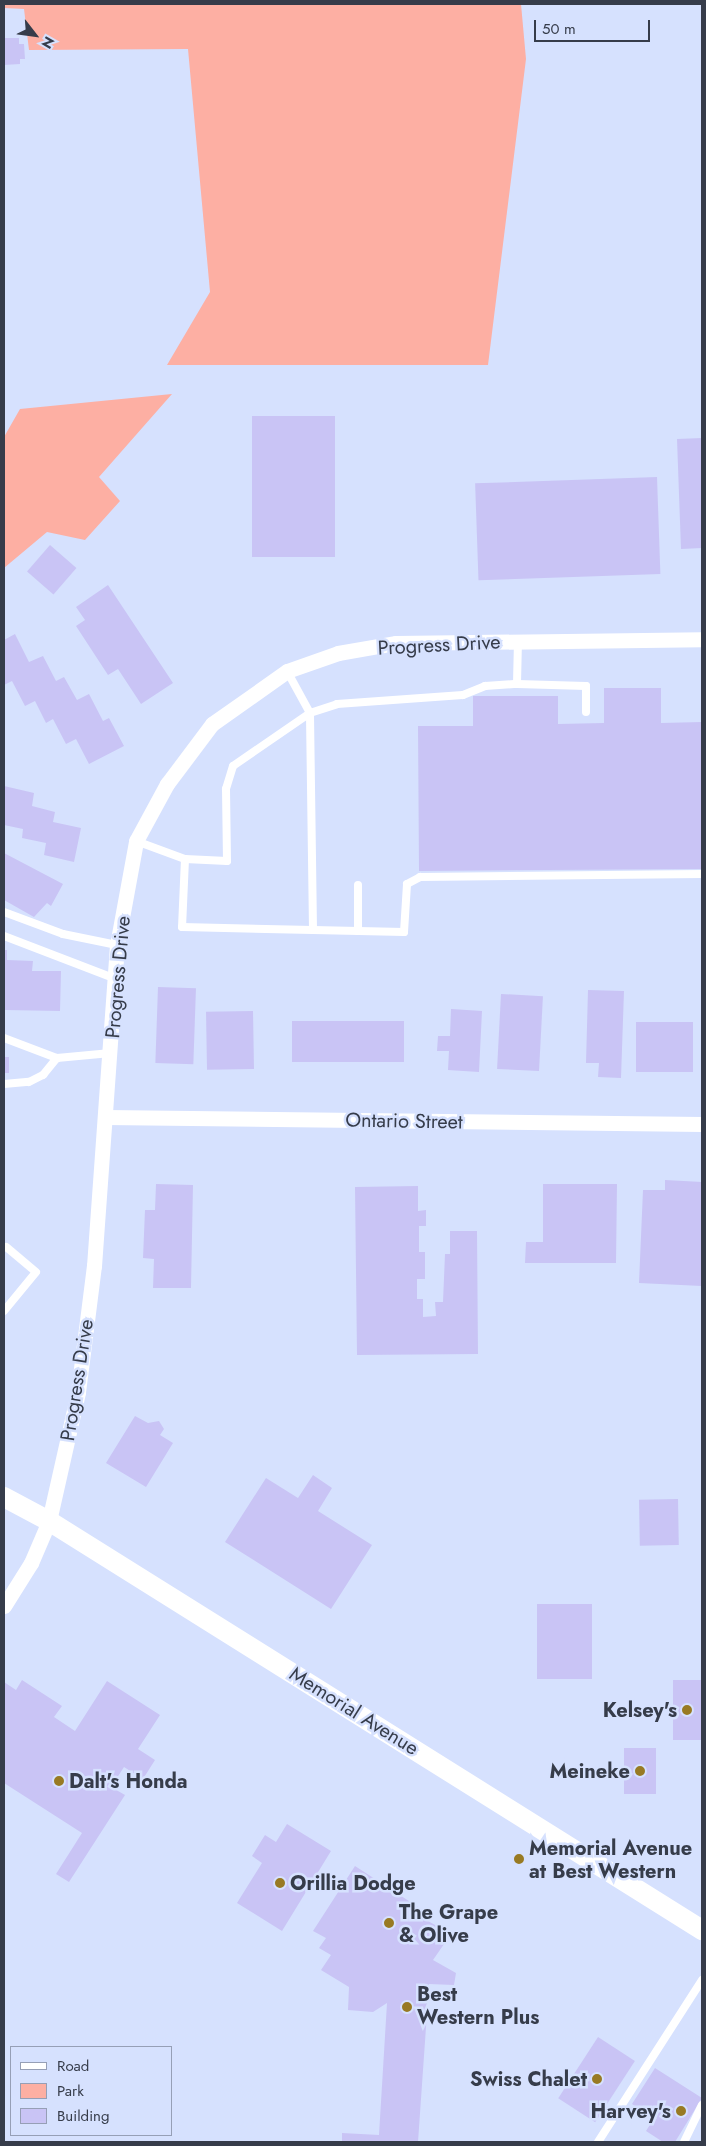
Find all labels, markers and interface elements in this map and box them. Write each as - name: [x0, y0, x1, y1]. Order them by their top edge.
- north arrow: [10, 10, 60, 60]
- scale bar: [536, 10, 652, 42]
- text: 50 m: [542, 18, 576, 40]
- text: N: [37, 33, 59, 52]
- street label: Progress Drive: [377, 630, 501, 660]
- street label: Progress Drive: [101, 915, 135, 1039]
- street label: Ontario Street: [345, 1108, 463, 1134]
- street label: Progress Drive: [56, 1317, 98, 1443]
- street label: Memorial Avenue: [285, 1662, 423, 1760]
- place label: Kelsey's: [603, 1698, 677, 1722]
- marker: Kelsey's: [681, 1704, 693, 1716]
- place label: Meineke: [550, 1759, 630, 1783]
- marker: Meineke: [634, 1765, 646, 1777]
- place label: Dalt's Honda: [69, 1769, 188, 1793]
- marker: Dalt's Honda: [53, 1775, 65, 1787]
- place label: Memorial Avenue at Best Western: [529, 1836, 692, 1883]
- marker: Memorial Avenue at Best Western: [513, 1853, 525, 1865]
- place label: Orillia Dodge: [290, 1871, 416, 1895]
- marker: Orillia Dodge: [274, 1877, 286, 1889]
- place label: The Grape & Olive: [399, 1900, 498, 1947]
- marker: The Grape & Olive: [383, 1917, 395, 1929]
- place label: Best Western Plus: [417, 1983, 539, 2030]
- marker: Best Western Plus: [401, 2001, 413, 2013]
- legend: [10, 2046, 172, 2136]
- text: Road: [57, 2055, 89, 2077]
- place label: Swiss Chalet: [470, 2067, 587, 2091]
- marker: Swiss Chalet: [591, 2073, 603, 2085]
- text: Park: [57, 2080, 84, 2102]
- place label: Harvey's: [591, 2099, 671, 2123]
- text: Building: [57, 2105, 109, 2127]
- marker: Harvey's: [675, 2105, 687, 2117]

